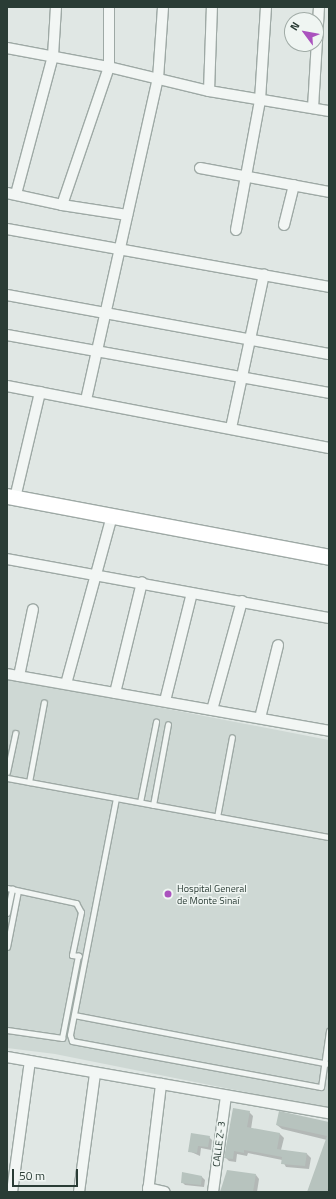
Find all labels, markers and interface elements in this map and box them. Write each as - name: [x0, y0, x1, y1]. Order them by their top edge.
- north arrow: [284, 12, 324, 52]
- text: N: [286, 19, 303, 34]
- place label: Hospital General de Monte Sinaí: [177, 882, 247, 906]
- marker: Hospital General de Monte Sinaí: [162, 888, 174, 900]
- street label: CALLE Z- 3: [210, 1120, 228, 1168]
- scale bar: [14, 1161, 80, 1187]
- text: 50 m: [19, 1166, 45, 1185]

